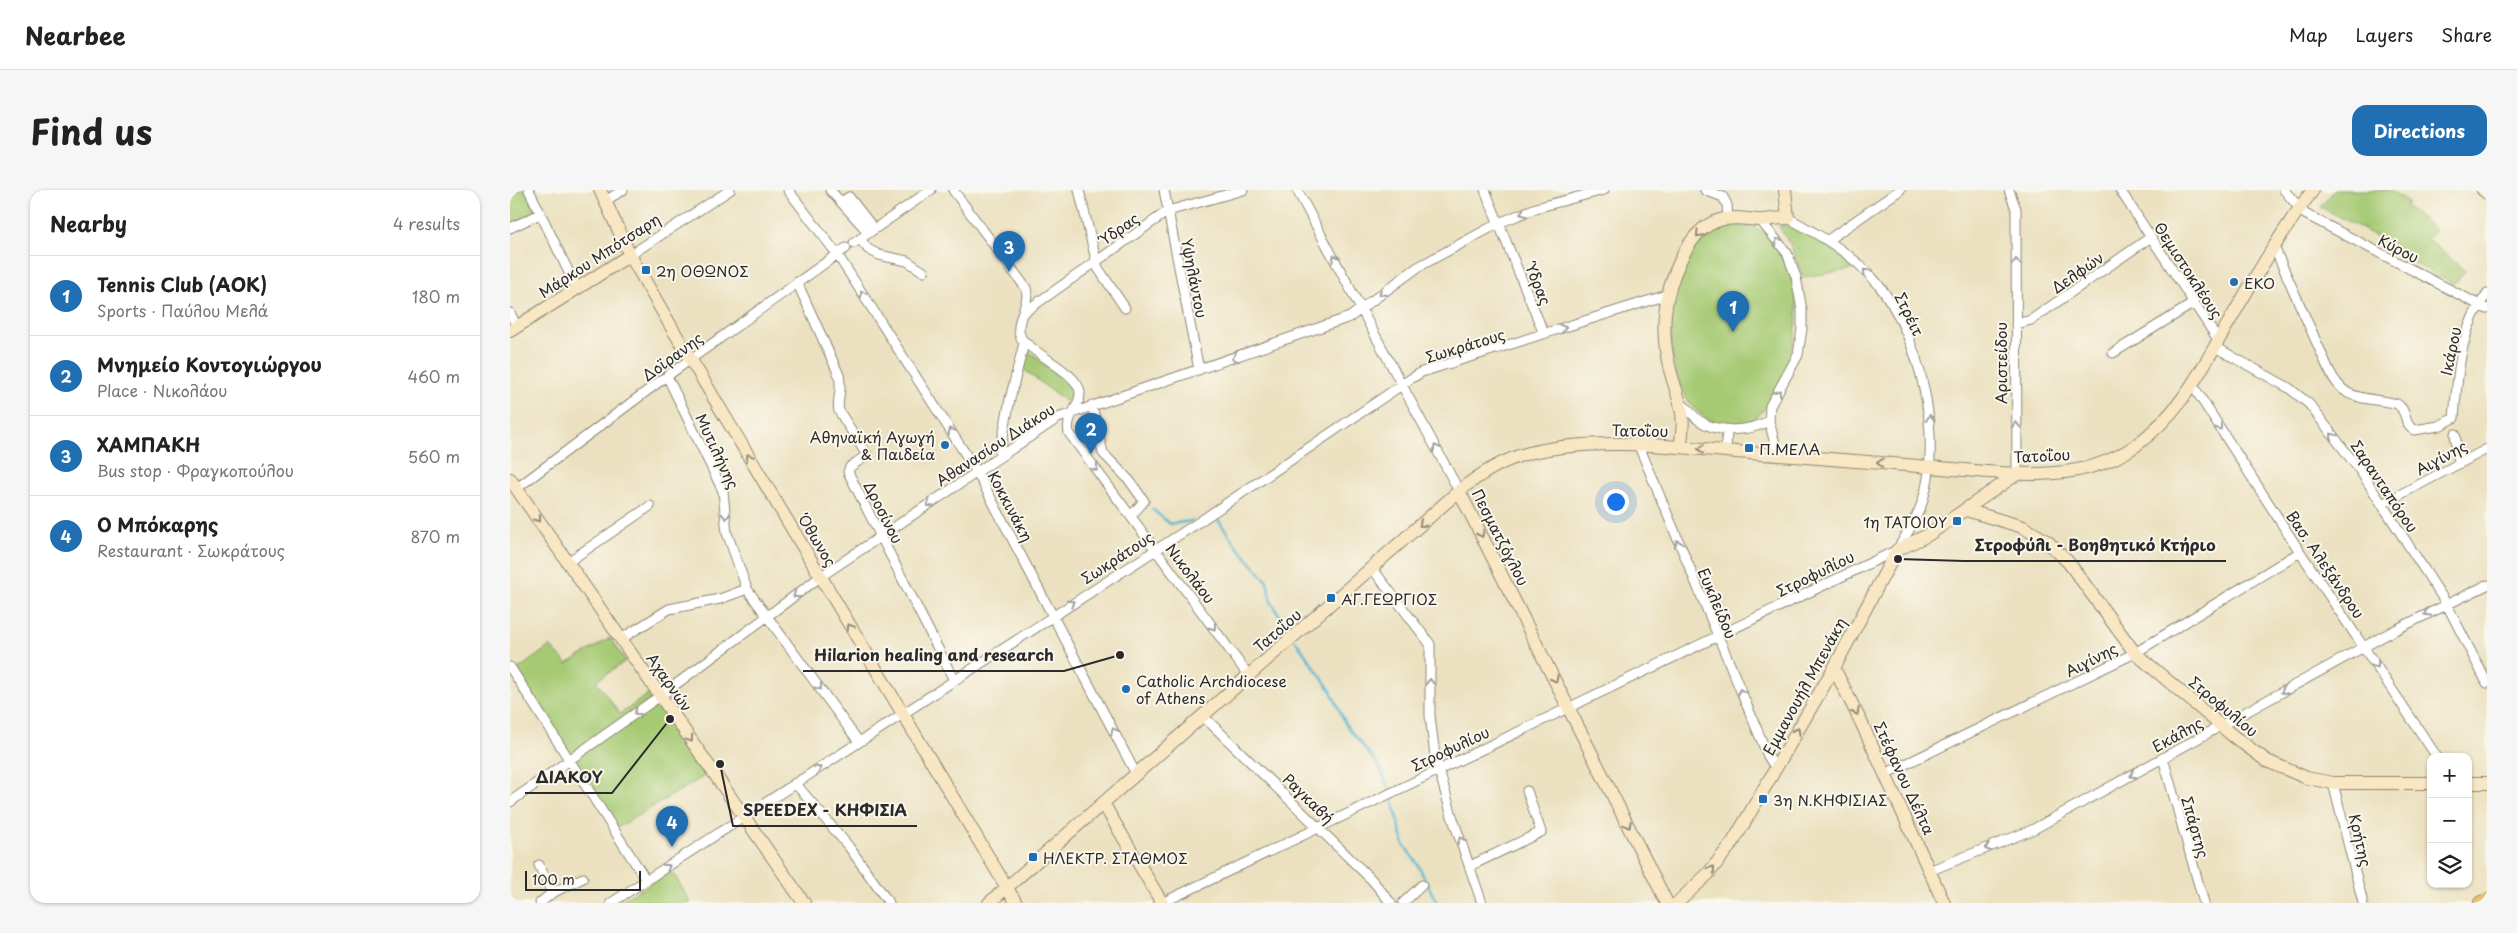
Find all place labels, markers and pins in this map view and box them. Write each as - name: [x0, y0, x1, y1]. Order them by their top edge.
- pin: 3: [993, 231, 1025, 272]
- place label: 2η ΟΘΩΝΟΣ: [656, 259, 749, 282]
- marker: 2η ΟΘΩΝΟΣ: [640, 264, 652, 276]
- place label: EKO: [2244, 271, 2275, 294]
- marker: EKO: [2228, 276, 2240, 288]
- pin: 1: [1717, 291, 1749, 332]
- pin: 2: [1075, 413, 1107, 454]
- place label: Αθηναϊκή Αγωγή & Παιδεία: [810, 425, 935, 465]
- place label: Π.ΜΕΛΑ: [1759, 437, 1820, 460]
- marker: Αθηναϊκή Αγωγή & Παιδεία: [939, 439, 951, 451]
- marker: Π.ΜΕΛΑ: [1743, 442, 1755, 454]
- place label: 1η ΤΑΤΟΙΟΥ: [1863, 510, 1947, 533]
- marker: 1η ΤΑΤΟΙΟΥ: [1951, 515, 1963, 527]
- callout: Στροφύλι - Βοηθητικό Κτήριο: [1964, 530, 2226, 561]
- place label: ΑΓ.ΓΕΩΡΓΙΟΣ: [1341, 587, 1437, 610]
- marker: ΑΓ.ΓΕΩΡΓΙΟΣ: [1325, 592, 1337, 604]
- callout: Hilarion healing and research: [803, 640, 1064, 671]
- place label: Catholic Archdiocese of Athens: [1136, 669, 1287, 709]
- marker: Catholic Archdiocese of Athens: [1120, 683, 1132, 695]
- callout: ΔΙΑΚΟΥ: [525, 762, 612, 793]
- place label: 3η Ν.ΚΗΦΙΣΙΑΣ: [1773, 788, 1887, 811]
- marker: 3η Ν.ΚΗΦΙΣΙΑΣ: [1757, 793, 1769, 805]
- callout: SPEEDEX - ΚΗΦΙΣΙΑ: [733, 795, 917, 826]
- pin: 4: [656, 806, 688, 847]
- place label: ΗΛΕΚΤΡ. ΣΤΑΘΜΟΣ: [1043, 846, 1188, 869]
- marker: ΗΛΕΚΤΡ. ΣΤΑΘΜΟΣ: [1027, 851, 1039, 863]

